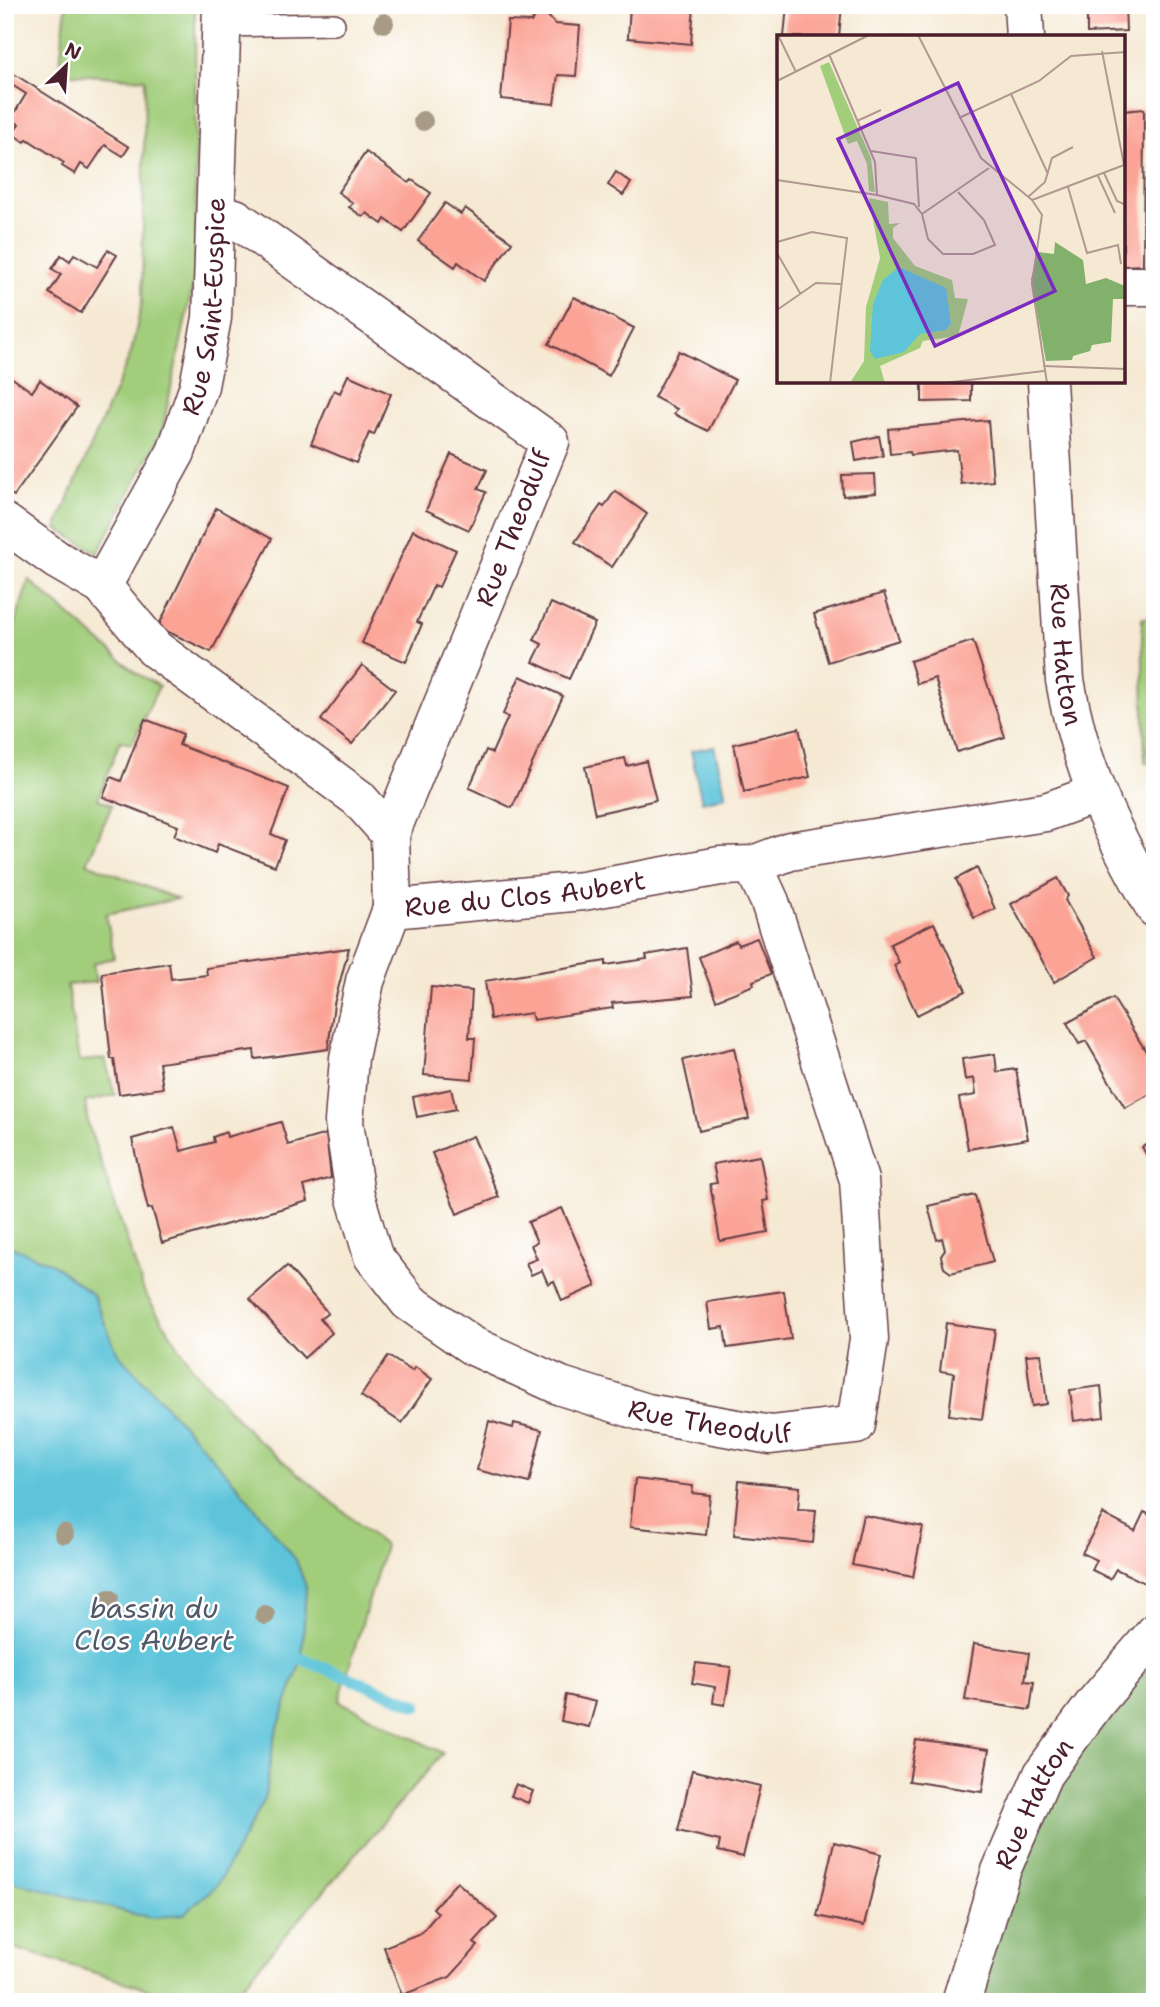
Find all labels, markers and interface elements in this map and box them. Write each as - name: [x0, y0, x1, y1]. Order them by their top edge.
- north arrow: [32, 32, 102, 102]
- inset map: [777, 35, 1125, 383]
- text: N: [61, 37, 85, 66]
- street label: Rue Saint-Euspice: [172, 197, 233, 420]
- street label: Rue Theodulf: [467, 444, 559, 611]
- street label: Rue Hatton: [1042, 582, 1092, 729]
- street label: Rue du Clos Aubert: [403, 862, 648, 925]
- street label: Rue Theodulf: [624, 1390, 794, 1452]
- water label: bassin du Clos Aubert: [74, 1589, 235, 1659]
- street label: Rue Hatton: [986, 1730, 1081, 1875]

